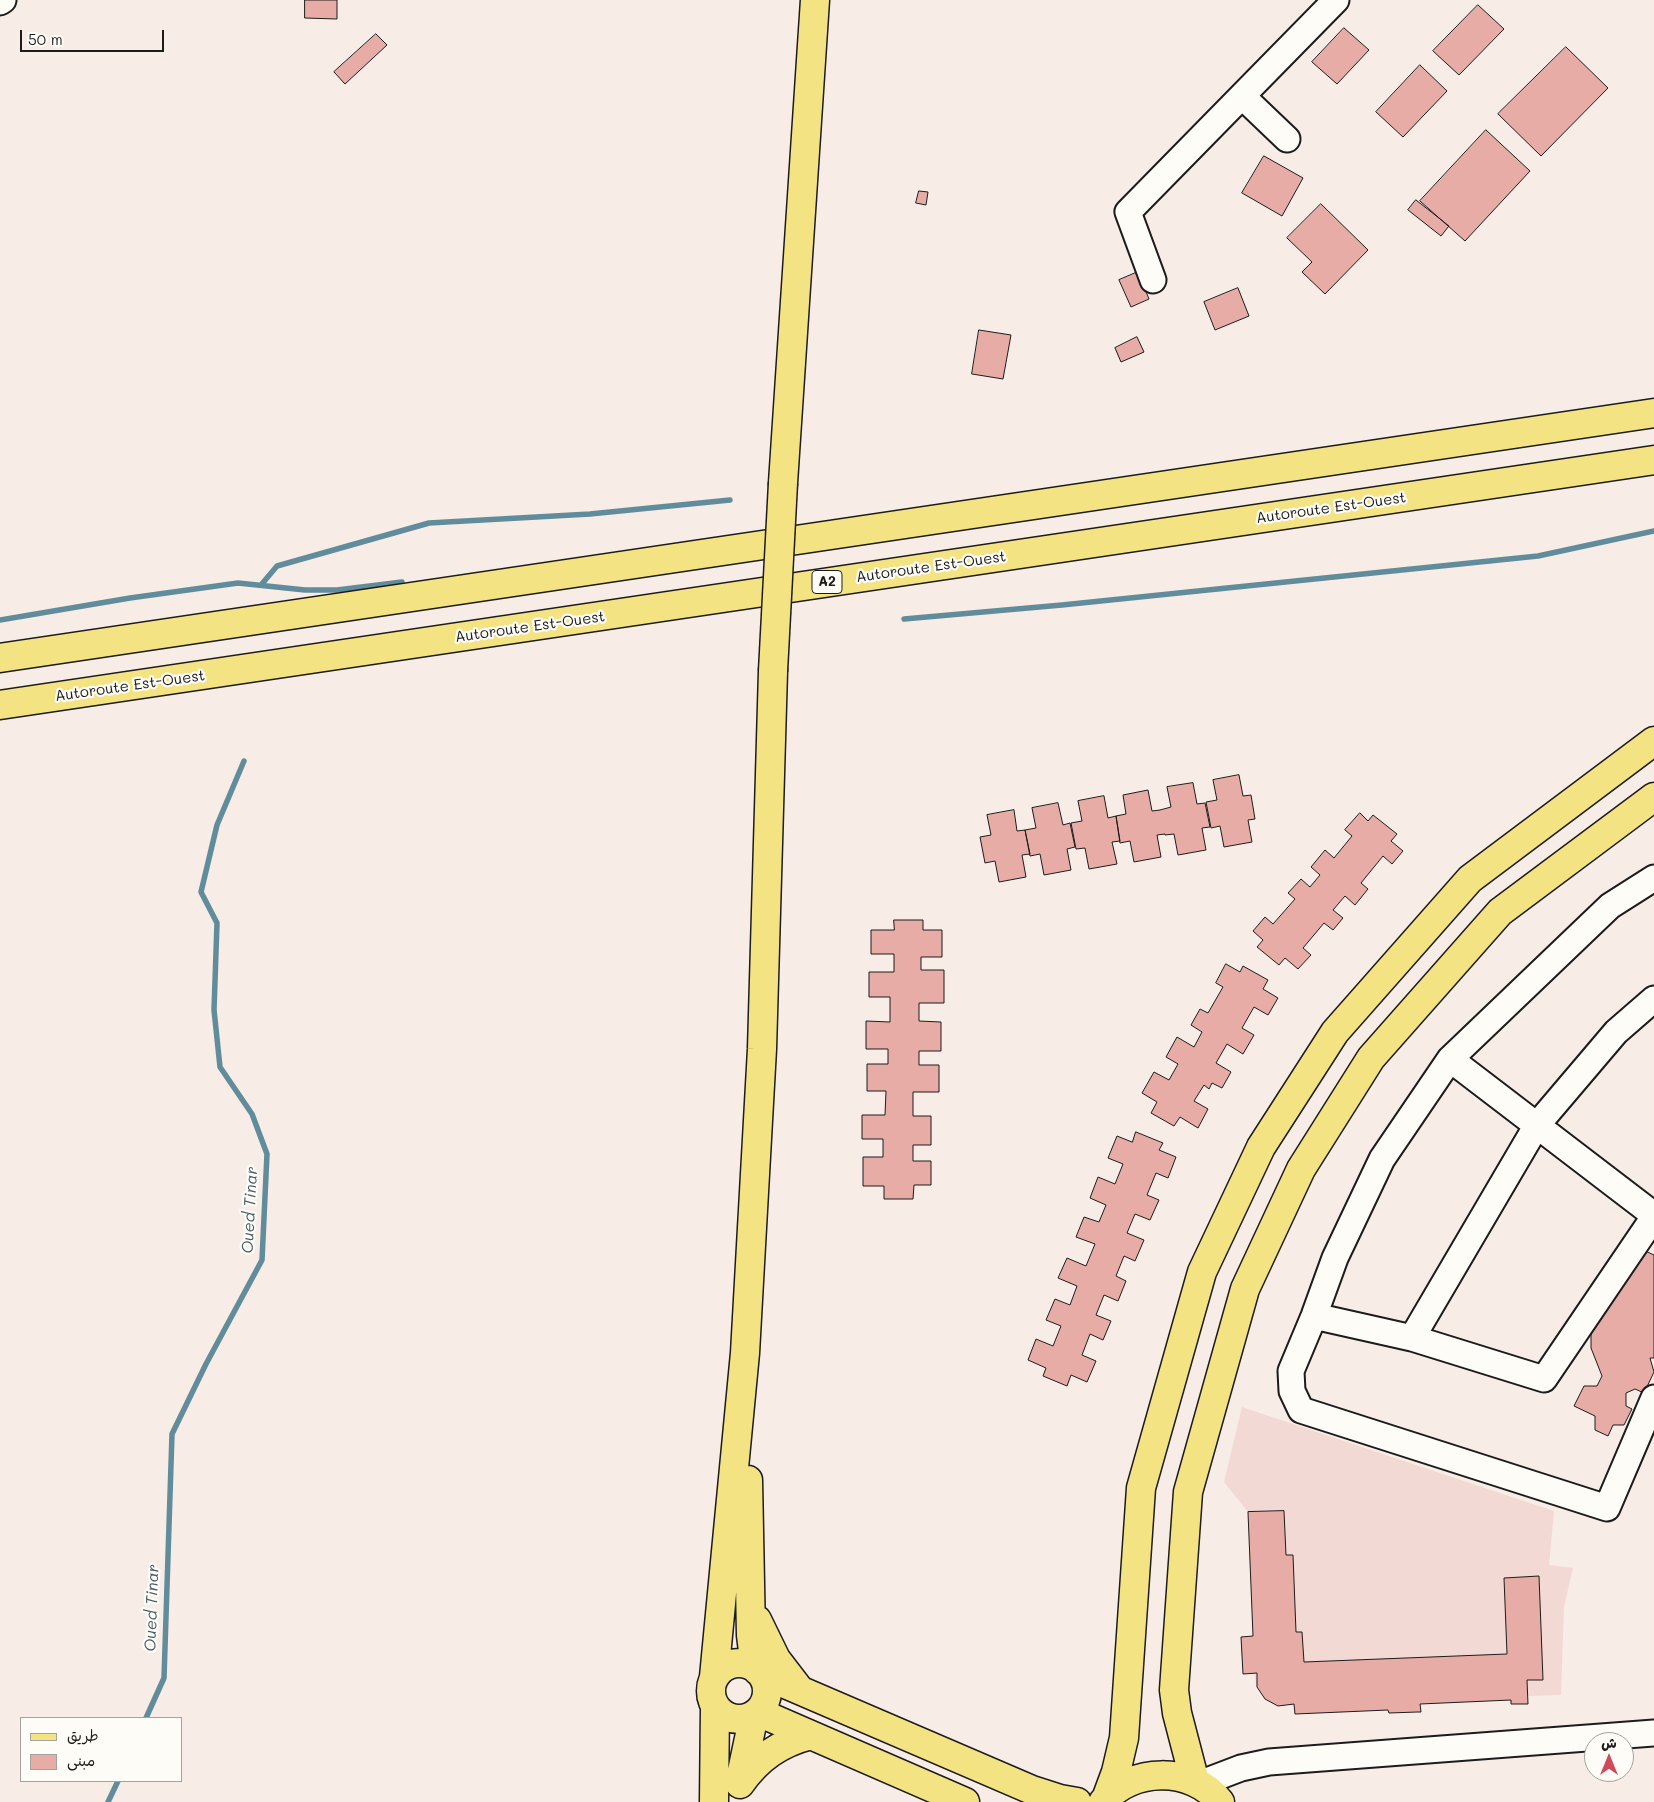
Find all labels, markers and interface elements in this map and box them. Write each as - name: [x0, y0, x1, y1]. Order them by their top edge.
- scale bar: [22, 20, 166, 52]
- text: 50 m: [28, 29, 63, 49]
- street label: Autoroute Est-Ouest: [1255, 489, 1407, 527]
- street label: Autoroute Est-Ouest: [855, 548, 1007, 586]
- road number: A2: [812, 570, 842, 594]
- street label: Autoroute Est-Ouest: [454, 608, 606, 646]
- street label: Autoroute Est-Ouest: [54, 667, 206, 705]
- water label: Oued Tinar: [238, 1166, 262, 1254]
- water label: Oued Tinar: [141, 1564, 163, 1652]
- legend: [20, 1717, 182, 1782]
- text: طريق: [67, 1725, 99, 1745]
- north arrow: [1584, 1732, 1634, 1782]
- text: ش: [1601, 1733, 1617, 1752]
- text: مبنى: [67, 1750, 95, 1770]

